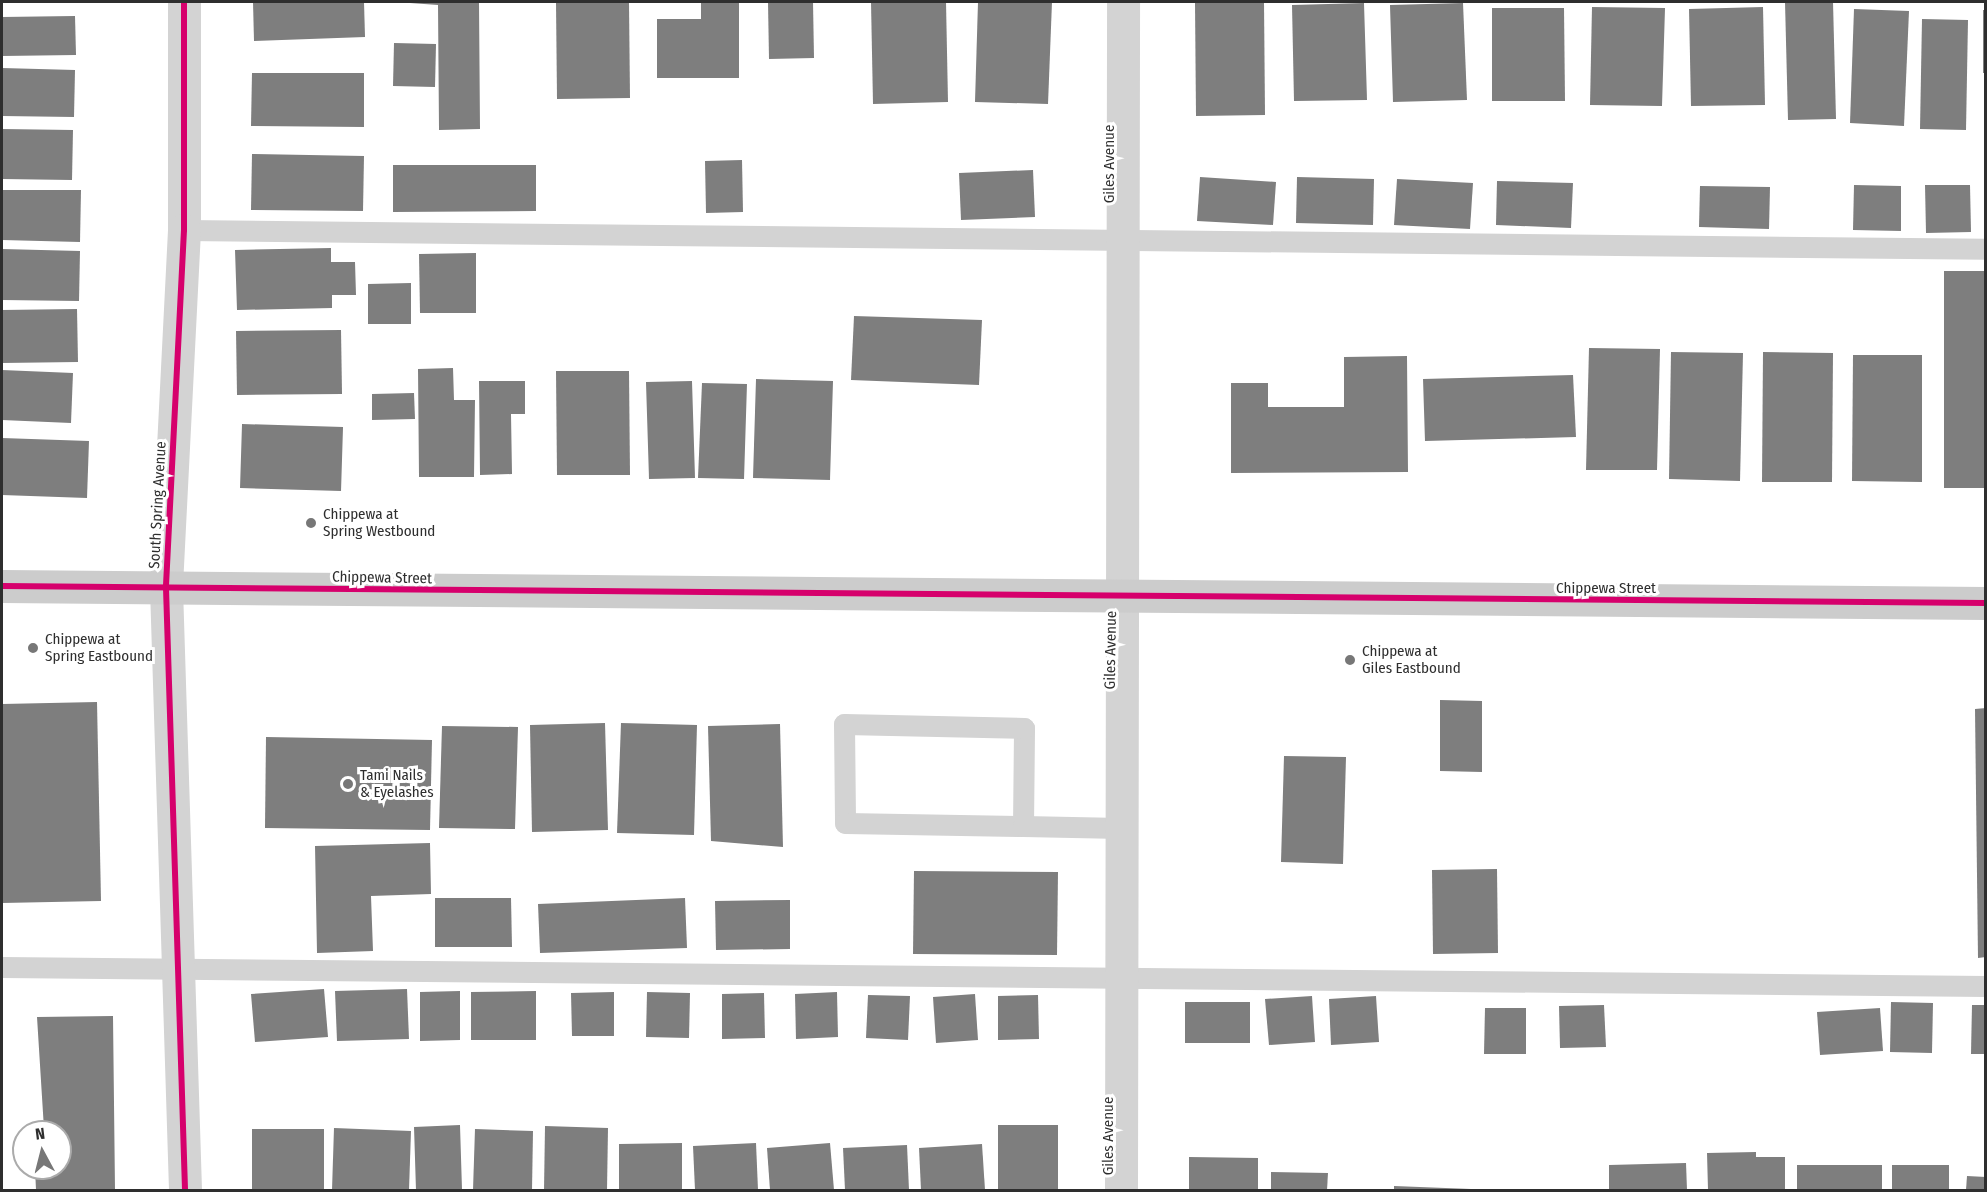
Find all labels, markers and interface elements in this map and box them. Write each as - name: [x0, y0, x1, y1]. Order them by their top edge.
- street label: Giles Avenue: [1101, 125, 1119, 203]
- street label: South Spring Avenue: [146, 441, 170, 569]
- place label: Chippewa at Spring Westbound: [323, 505, 435, 540]
- marker: Chippewa at Spring Westbound: [304, 516, 318, 530]
- street label: Chippewa Street: [332, 568, 432, 588]
- street label: Chippewa Street: [1556, 580, 1656, 598]
- street label: Giles Avenue: [1101, 611, 1121, 689]
- place label: Chippewa at Spring Eastbound: [45, 630, 153, 665]
- marker: Chippewa at Spring Eastbound: [26, 641, 40, 655]
- place label: Chippewa at Giles Eastbound: [1362, 642, 1461, 677]
- marker: Chippewa at Giles Eastbound: [1343, 653, 1357, 667]
- place label: Tami Nails & Eyelashes: [360, 766, 434, 801]
- marker: Tami Nails & Eyelashes: [341, 777, 355, 791]
- street label: Giles Avenue: [1100, 1097, 1118, 1175]
- north arrow: [12, 1120, 72, 1180]
- text: N: [34, 1124, 46, 1144]

